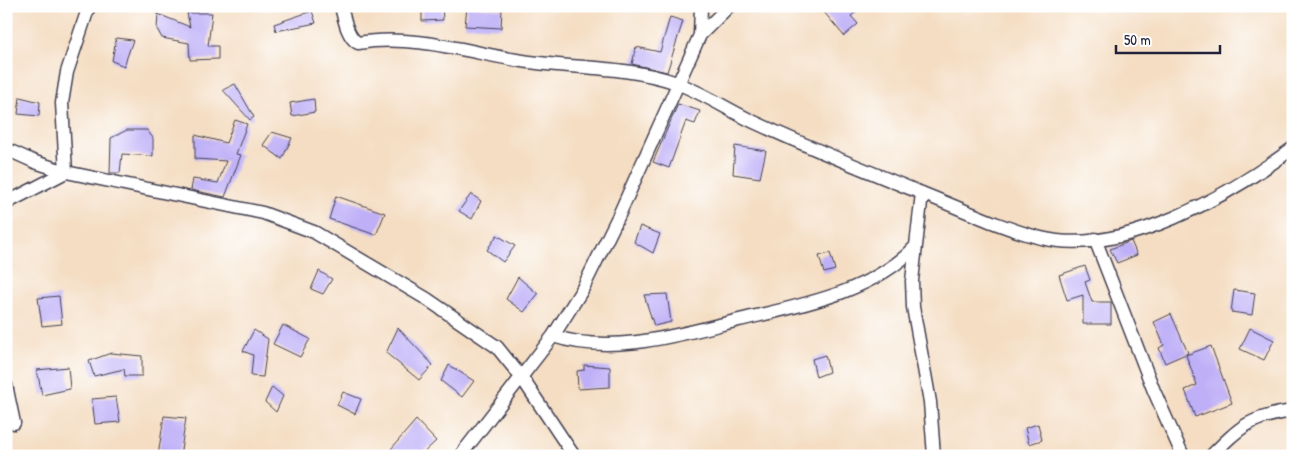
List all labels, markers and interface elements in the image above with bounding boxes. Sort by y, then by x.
scale bar [1116,22,1220,54]
text: 50 m [1124,29,1151,50]

